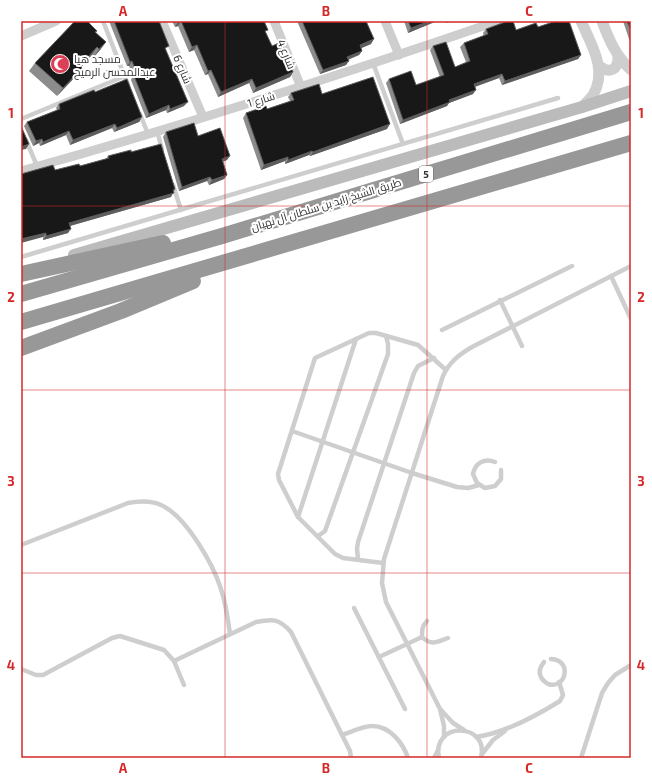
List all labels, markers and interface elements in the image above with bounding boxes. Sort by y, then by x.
text: A [119,3,128,19]
text: B [322,3,330,19]
text: C [525,3,533,19]
street label: شارع 4 [273,37,299,71]
place label: مسجد هيا عبدالمحسن الرميح [74,52,156,80]
mosque icon: مسجد هيا عبدالمحسن الرميح [49,53,71,75]
street label: شارع 6 [169,53,195,86]
street label: شارع 1 [246,89,277,111]
text: 1 [8,105,14,121]
text: 1 [638,105,644,121]
road number: 5 [419,166,433,182]
street label: طريق الشيخ زايد بن سلطان آل نهيان [249,175,403,235]
text: 2 [7,289,15,305]
text: 2 [637,289,645,305]
text: 3 [7,473,15,489]
text: 3 [637,473,645,489]
text: 4 [7,657,15,673]
text: 4 [637,657,645,673]
text: A [119,760,128,776]
text: B [322,760,330,776]
text: C [525,760,533,776]

